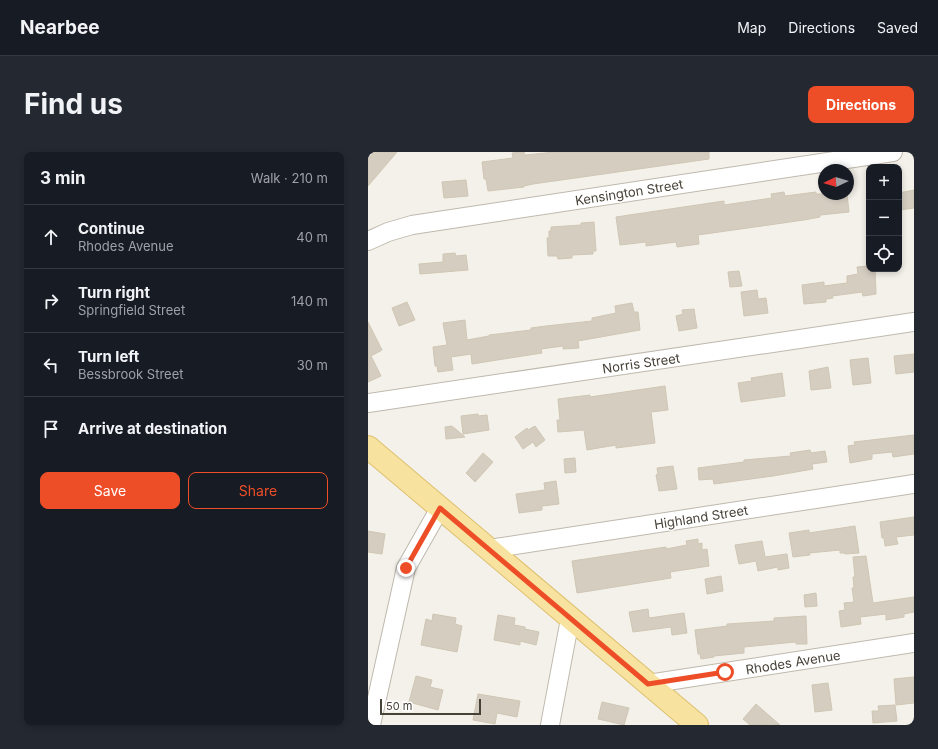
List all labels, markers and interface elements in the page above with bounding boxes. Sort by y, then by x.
text: Nearbee [20,16,100,39]
text: Map [737,19,766,36]
text: Directions [788,19,855,36]
text: Saved [877,19,918,36]
button: Directions [808,86,914,123]
text: Find us [24,87,123,121]
north arrow [818,164,854,200]
map controls [866,164,902,272]
button: + [866,164,902,200]
text: 3 min [40,168,86,188]
text: Walk · 210 m [251,170,328,186]
street label: Kensington Street [574,176,684,208]
button: − [866,200,902,236]
text: Continue [78,219,145,238]
icon: ahead [40,226,62,248]
text: 40 m [296,229,328,245]
button: locate [866,236,902,272]
text: Rhodes Avenue [78,238,174,254]
text: Turn right [78,283,150,302]
icon: right [40,290,62,312]
text: 140 m [291,293,328,309]
text: Springfield Street [78,302,185,318]
text: Turn left [78,347,139,366]
street label: Norris Street [601,350,681,376]
icon: left [40,354,62,376]
text: 30 m [297,357,328,373]
text: Bessbrook Street [78,366,184,382]
icon: arrive [40,418,62,440]
text: Arrive at destination [78,419,227,438]
button: Save [40,472,180,509]
button: Share [188,472,328,509]
street label: Highland Street [653,502,749,532]
route end [397,559,415,577]
street label: Rhodes Avenue [745,647,841,677]
route start [716,663,734,681]
scale bar [380,697,481,716]
text: 50 m [386,699,412,713]

